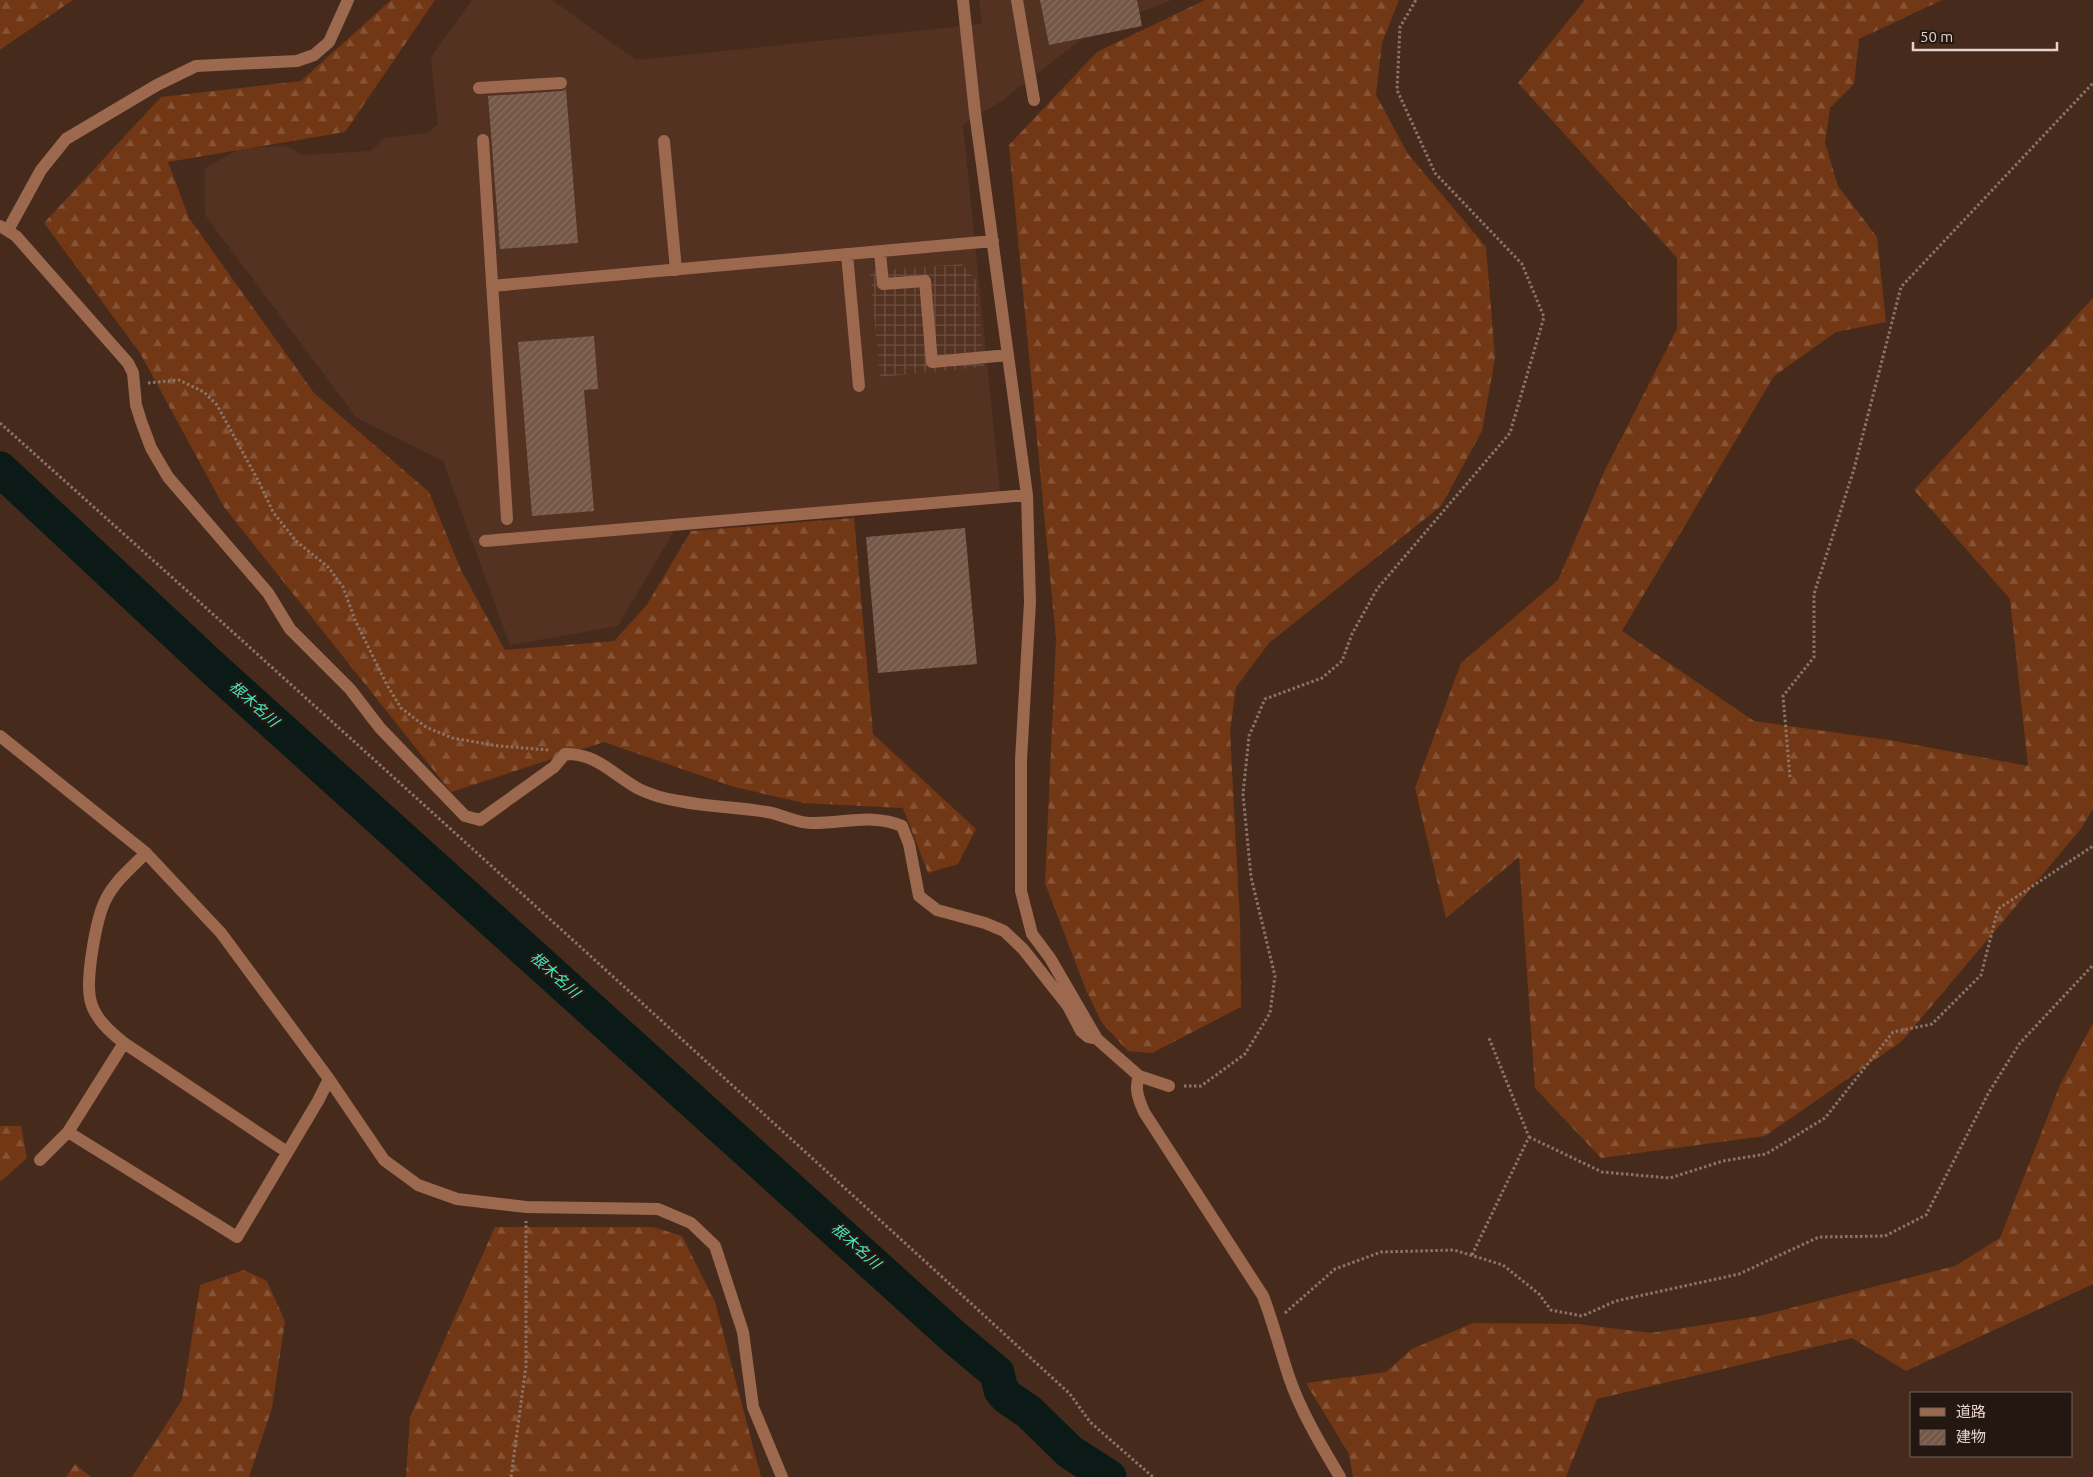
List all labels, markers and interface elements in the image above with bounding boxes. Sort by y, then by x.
scale bar [1913,20,2057,52]
text: 50 m [1920,28,1953,45]
water label: 根木名川 [226,677,284,731]
water label: 根木名川 [527,948,585,1002]
water label: 根木名川 [828,1219,886,1273]
legend [1910,1392,2073,1457]
text: 道路 [1956,1403,1986,1420]
text: 建物 [1956,1428,1986,1445]

